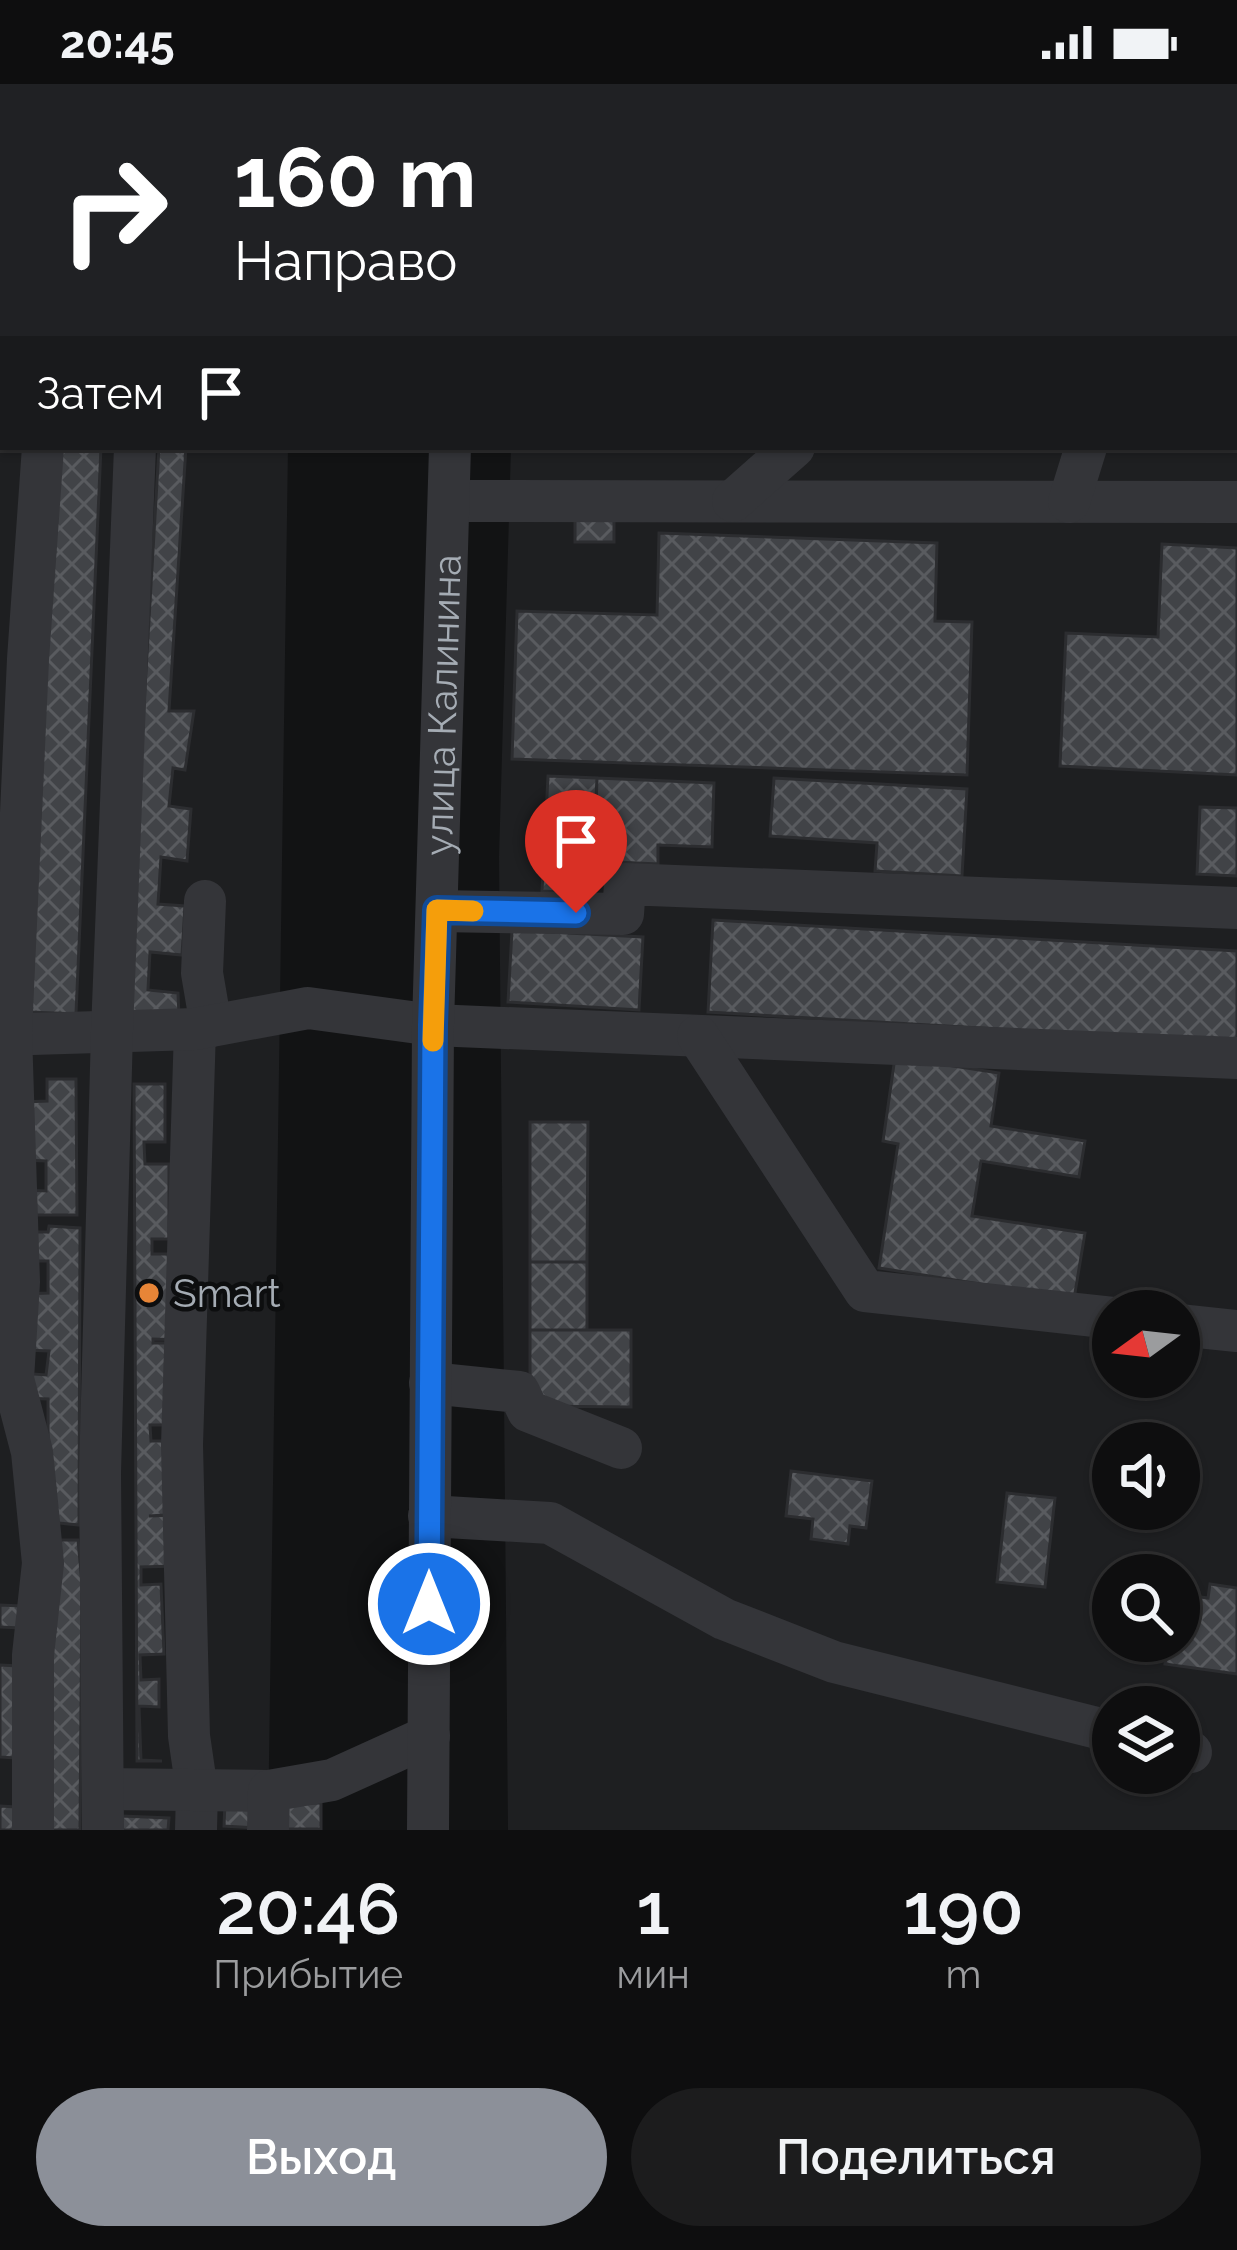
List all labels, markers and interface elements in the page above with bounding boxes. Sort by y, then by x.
text: 20:45 [60,16,175,69]
text: 160 m [234,128,476,227]
icon: right [36,132,192,288]
text: Направо [234,229,457,293]
icon: arrive [188,360,254,426]
text: Затем [36,367,164,420]
street label: улица Калинина [415,554,470,857]
pin [525,790,627,913]
icon: arrive [543,808,609,874]
place label: Smart [173,1270,281,1316]
marker: Smart [136,1280,162,1306]
north arrow [1092,1290,1200,1398]
map controls [1092,1290,1200,1794]
button: sound [1092,1422,1200,1530]
position arrow [366,1541,492,1667]
button: search [1092,1554,1200,1662]
button: layers [1092,1686,1200,1794]
text: 20:46 [216,1866,400,1951]
text: 1 [636,1866,670,1951]
text: 190 [903,1866,1024,1951]
text: Прибытие [213,1951,403,1997]
text: мин [617,1951,690,1997]
text: m [945,1951,981,1997]
button: Выход [36,2088,607,2226]
button: Поделиться [631,2088,1201,2226]

